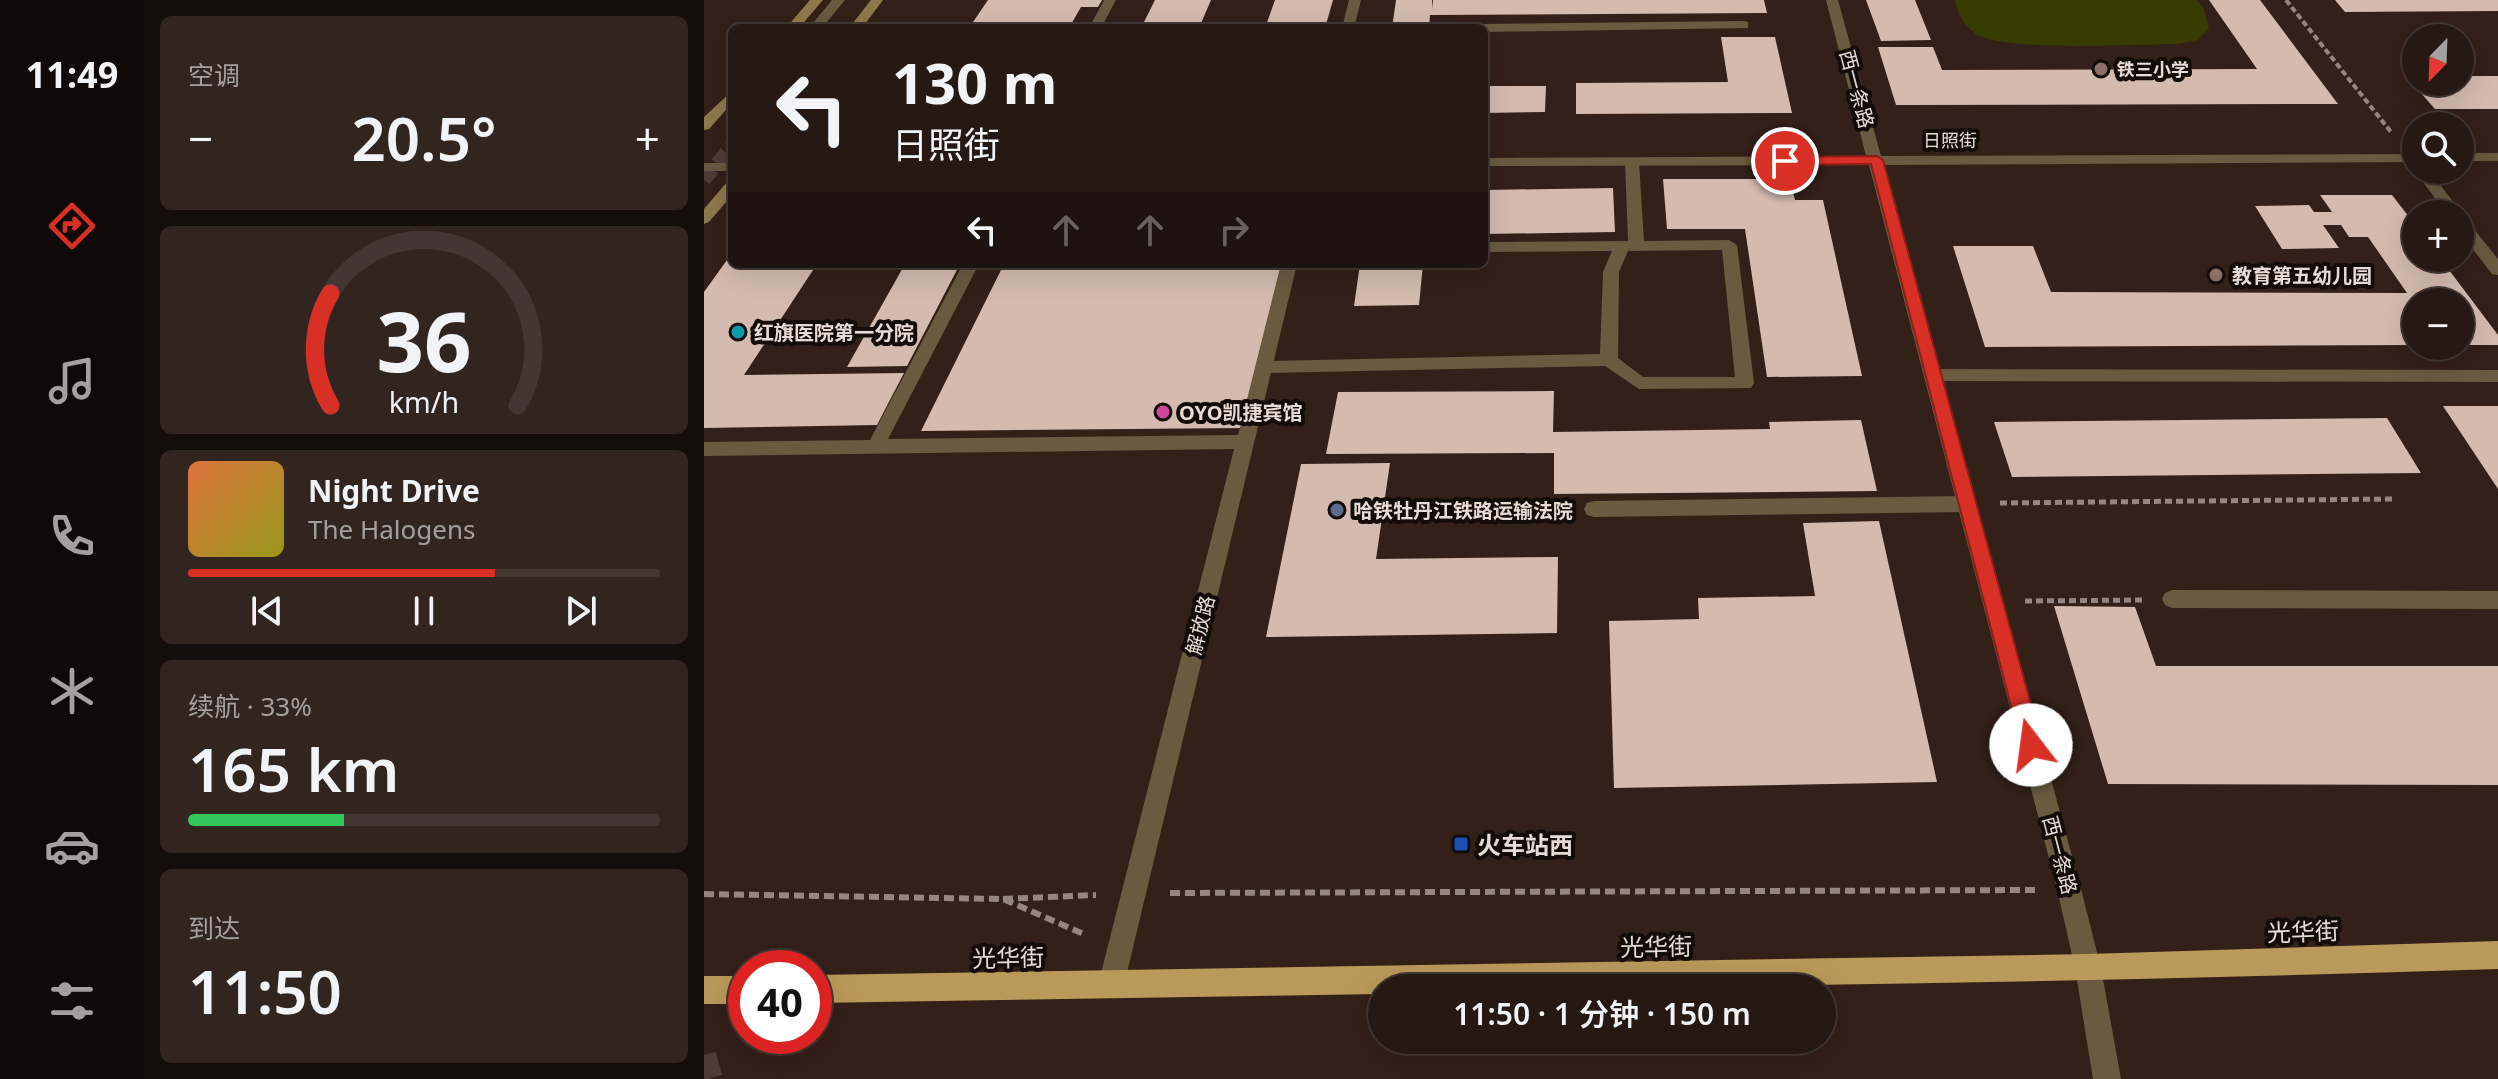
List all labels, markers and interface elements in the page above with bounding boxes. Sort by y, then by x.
north arrow [2402,24,2474,96]
map controls [2402,24,2474,360]
text: 130 m [892,44,1057,120]
street label: 西一条路 [1834,47,1880,131]
text: 11:49 [26,50,118,99]
icon: left [760,56,864,160]
text: 空调 [188,57,240,93]
place label: 铁三小学 [2117,57,2189,81]
marker: 铁三小学 [2092,60,2110,78]
text: 20.5° [351,97,497,179]
text: − [188,108,213,168]
text: + [635,108,660,168]
button: search [2402,112,2474,184]
text: 日照街 [892,120,1000,169]
pin [1751,127,1819,195]
street label: 日照街 [1923,128,1977,152]
icon: arrive [1763,139,1807,183]
icon: directions [44,198,100,254]
button: + [2402,200,2474,272]
icon: left [960,208,1004,252]
icon: ahead [1044,208,1088,252]
icon: ahead [1128,208,1172,252]
icon: right [1212,208,1256,252]
place label: 教育第五幼儿园 [2232,262,2372,289]
marker: 教育第五幼儿园 [2207,266,2225,284]
text: 36 [376,282,472,395]
button: − [2402,288,2474,360]
place label: 红旗医院第一分院 [754,319,914,346]
marker: 红旗医院第一分院 [729,323,747,341]
icon: music [44,353,100,409]
text: km/h [389,382,459,421]
place label: OYO凯捷宾馆 [1179,399,1303,426]
marker: OYO凯捷宾馆 [1154,403,1172,421]
text: Night Drive [308,470,480,511]
place label: 哈铁牡丹江铁路运输法院 [1353,497,1573,524]
marker: 哈铁牡丹江铁路运输法院 [1328,501,1346,519]
icon: phone [44,508,100,564]
text: The Halogens [308,511,475,547]
icon: previous [245,589,289,633]
icon: pause [402,589,446,633]
icon: next [559,589,603,633]
street label: 解放路 [1180,593,1220,657]
icon: climate [44,663,100,719]
text: 续航 · 33% [188,688,312,724]
position arrow [1989,703,2073,787]
text: 165 km [188,728,399,810]
street label: 西一条路 [2037,813,2083,897]
icon: car [44,818,100,874]
place label: 火车站西 [1477,828,1573,861]
marker: 火车站西 [1452,835,1470,853]
text: 到达 [188,910,240,946]
street label: 光华街 [2266,913,2340,949]
street label: 光华街 [1620,929,1692,963]
street label: 光华街 [972,940,1044,974]
text: 11:50 [188,950,342,1032]
speed limit sign: 40 [728,950,832,1054]
icon: filters [44,973,100,1029]
text: 11:50 · 1 分钟 · 150 m [1453,993,1751,1034]

